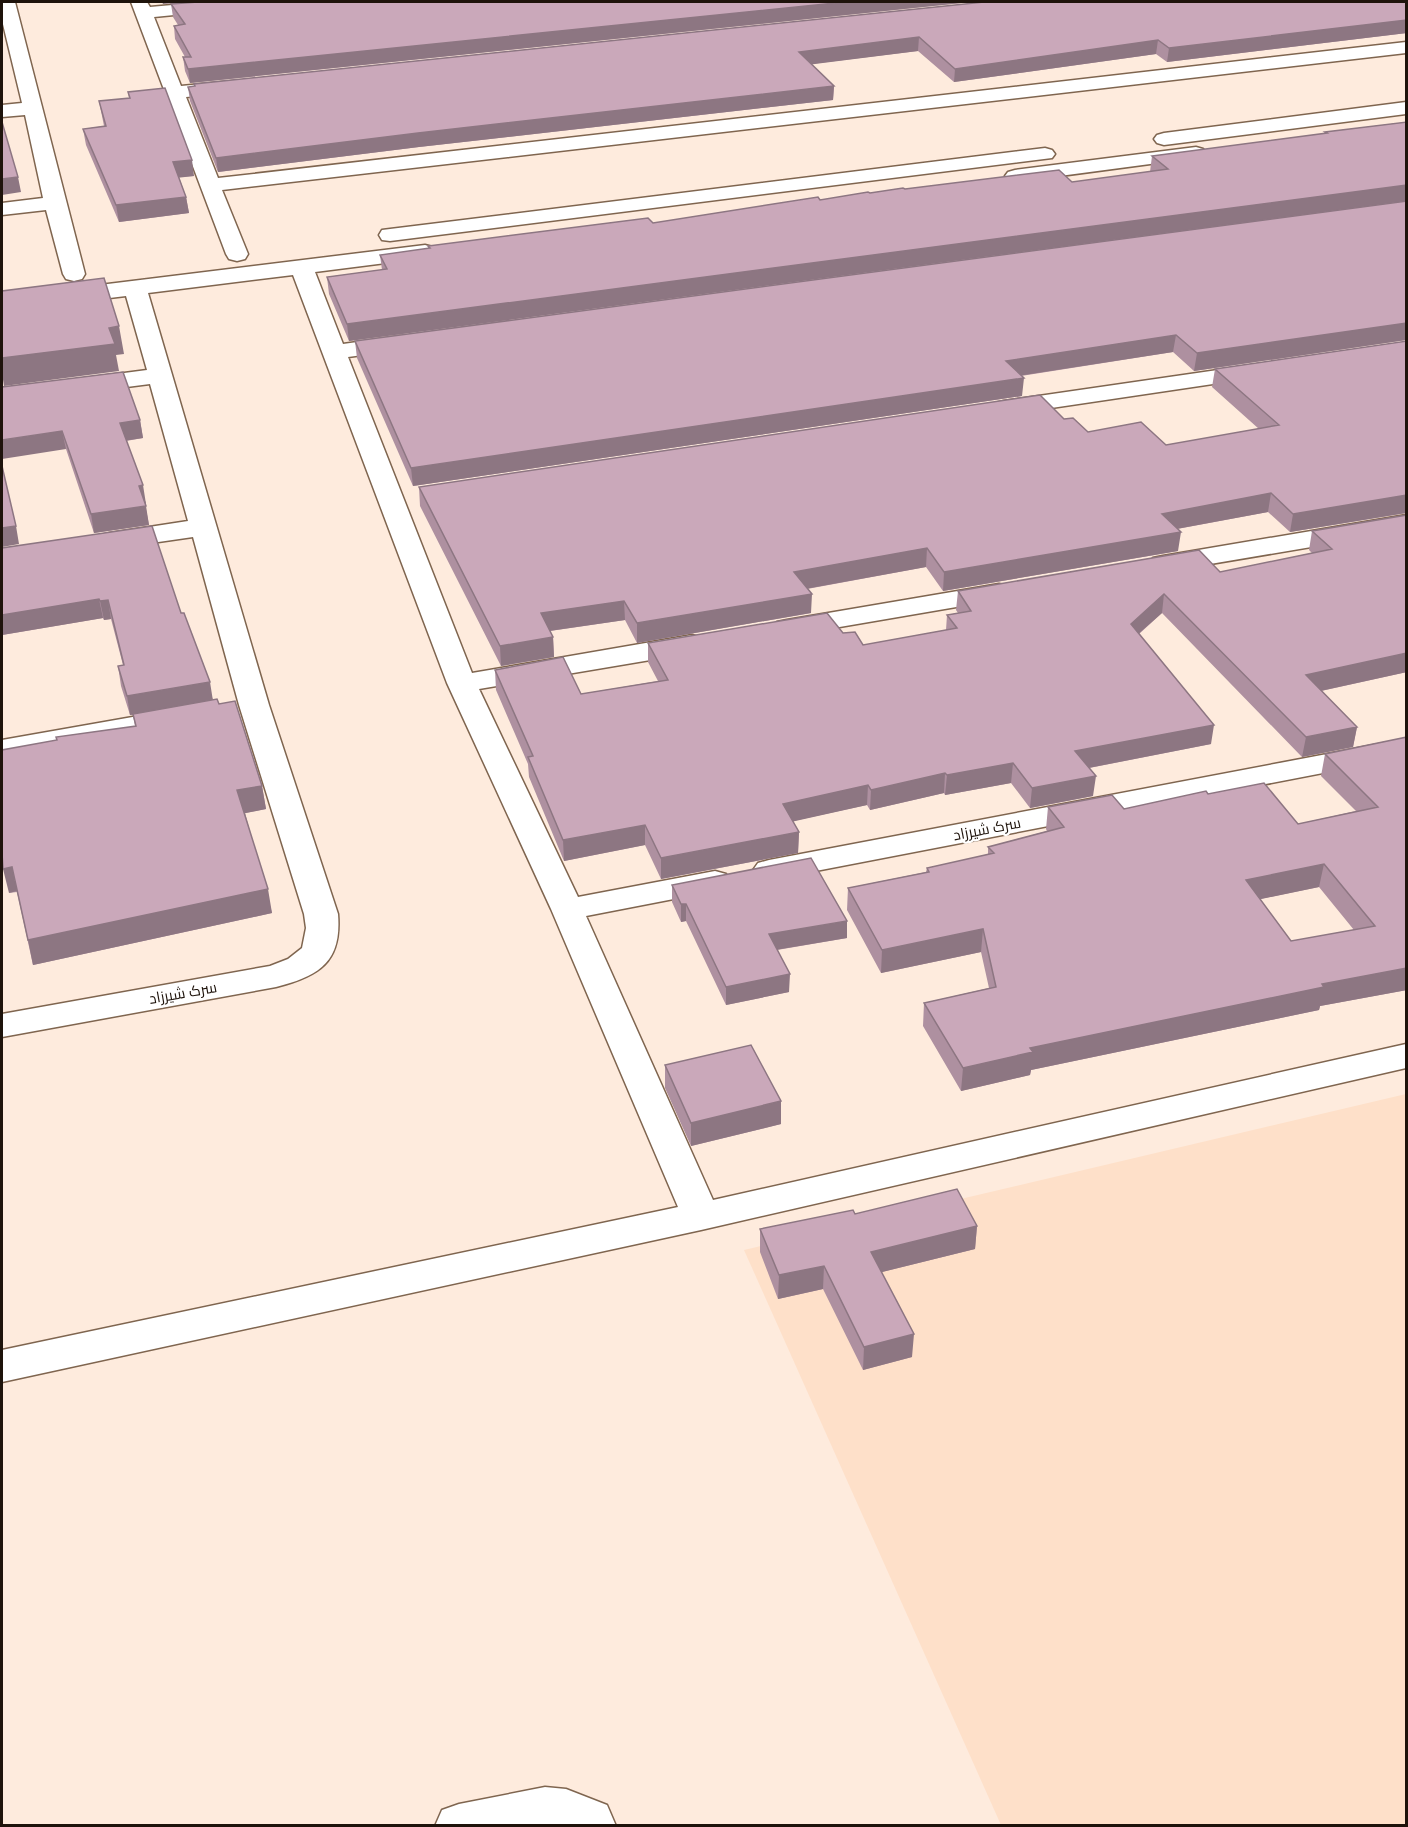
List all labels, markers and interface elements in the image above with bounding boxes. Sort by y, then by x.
street label: سرک شیرزاد [951,812,1022,844]
street label: سرک شیرزاد [147,976,218,1008]

